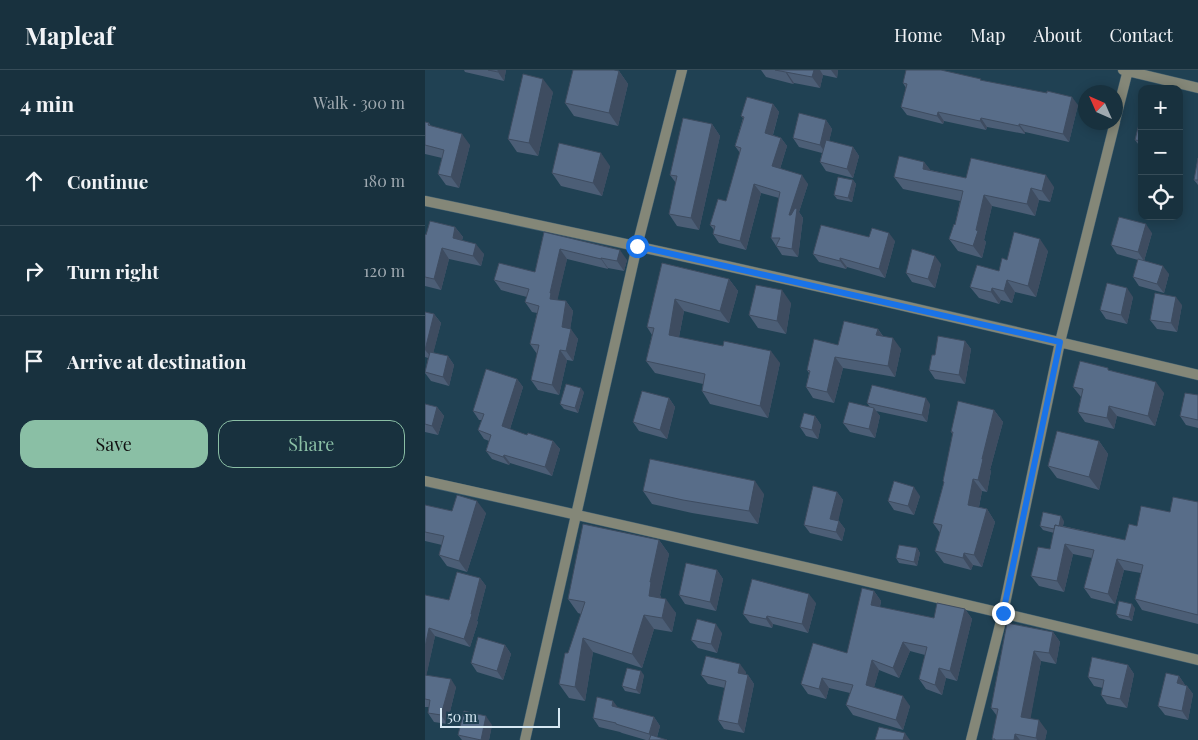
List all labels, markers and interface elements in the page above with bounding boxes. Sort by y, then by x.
text: Mapleaf [25,19,114,51]
text: Home [894,23,942,47]
text: Map [970,23,1005,47]
text: About [1033,23,1082,47]
text: Contact [1110,23,1173,47]
north arrow [1078,85,1123,130]
map controls [1138,85,1183,220]
button: + [1138,85,1183,130]
text: 4 min [20,89,74,117]
text: Walk · 300 m [313,92,405,113]
button: − [1138,130,1183,175]
icon: ahead [20,167,48,195]
text: Continue [67,168,148,194]
text: 180 m [363,170,405,191]
button: locate [1138,175,1183,220]
route start [626,235,649,258]
icon: right [20,257,48,285]
text: Turn right [67,258,159,284]
text: 120 m [364,260,405,281]
icon: arrive [20,347,48,375]
text: Arrive at destination [67,348,247,374]
button: Save [20,420,208,468]
button: Share [218,420,405,468]
route end [992,602,1015,625]
scale bar [440,705,560,728]
text: 50 m [447,707,477,726]

